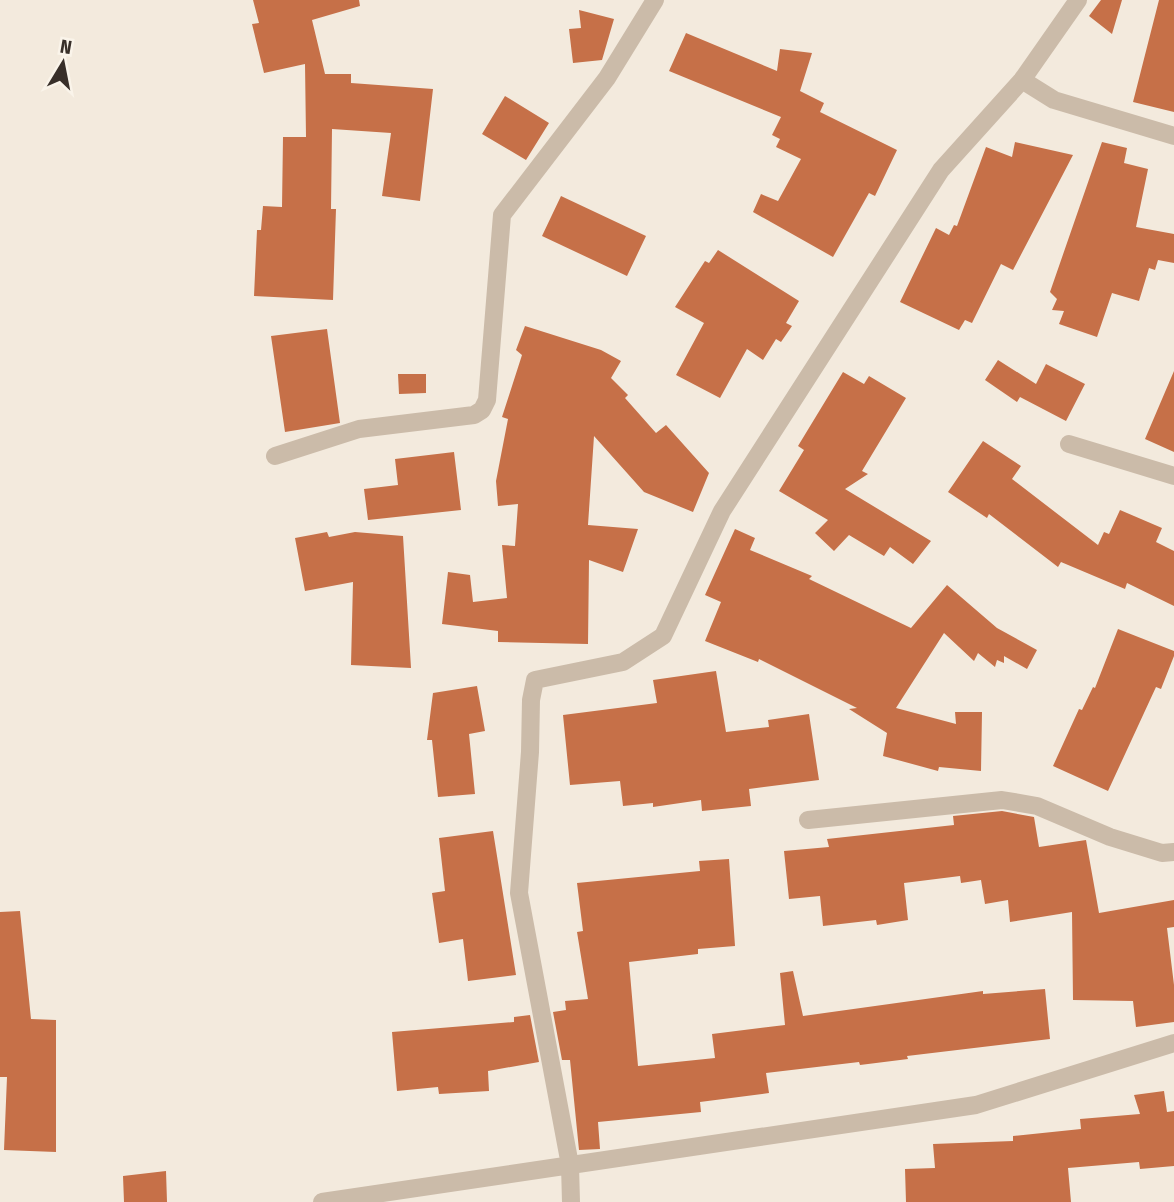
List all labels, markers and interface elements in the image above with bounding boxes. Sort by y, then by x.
north arrow [28,28,98,98]
text: N [58,34,73,59]

